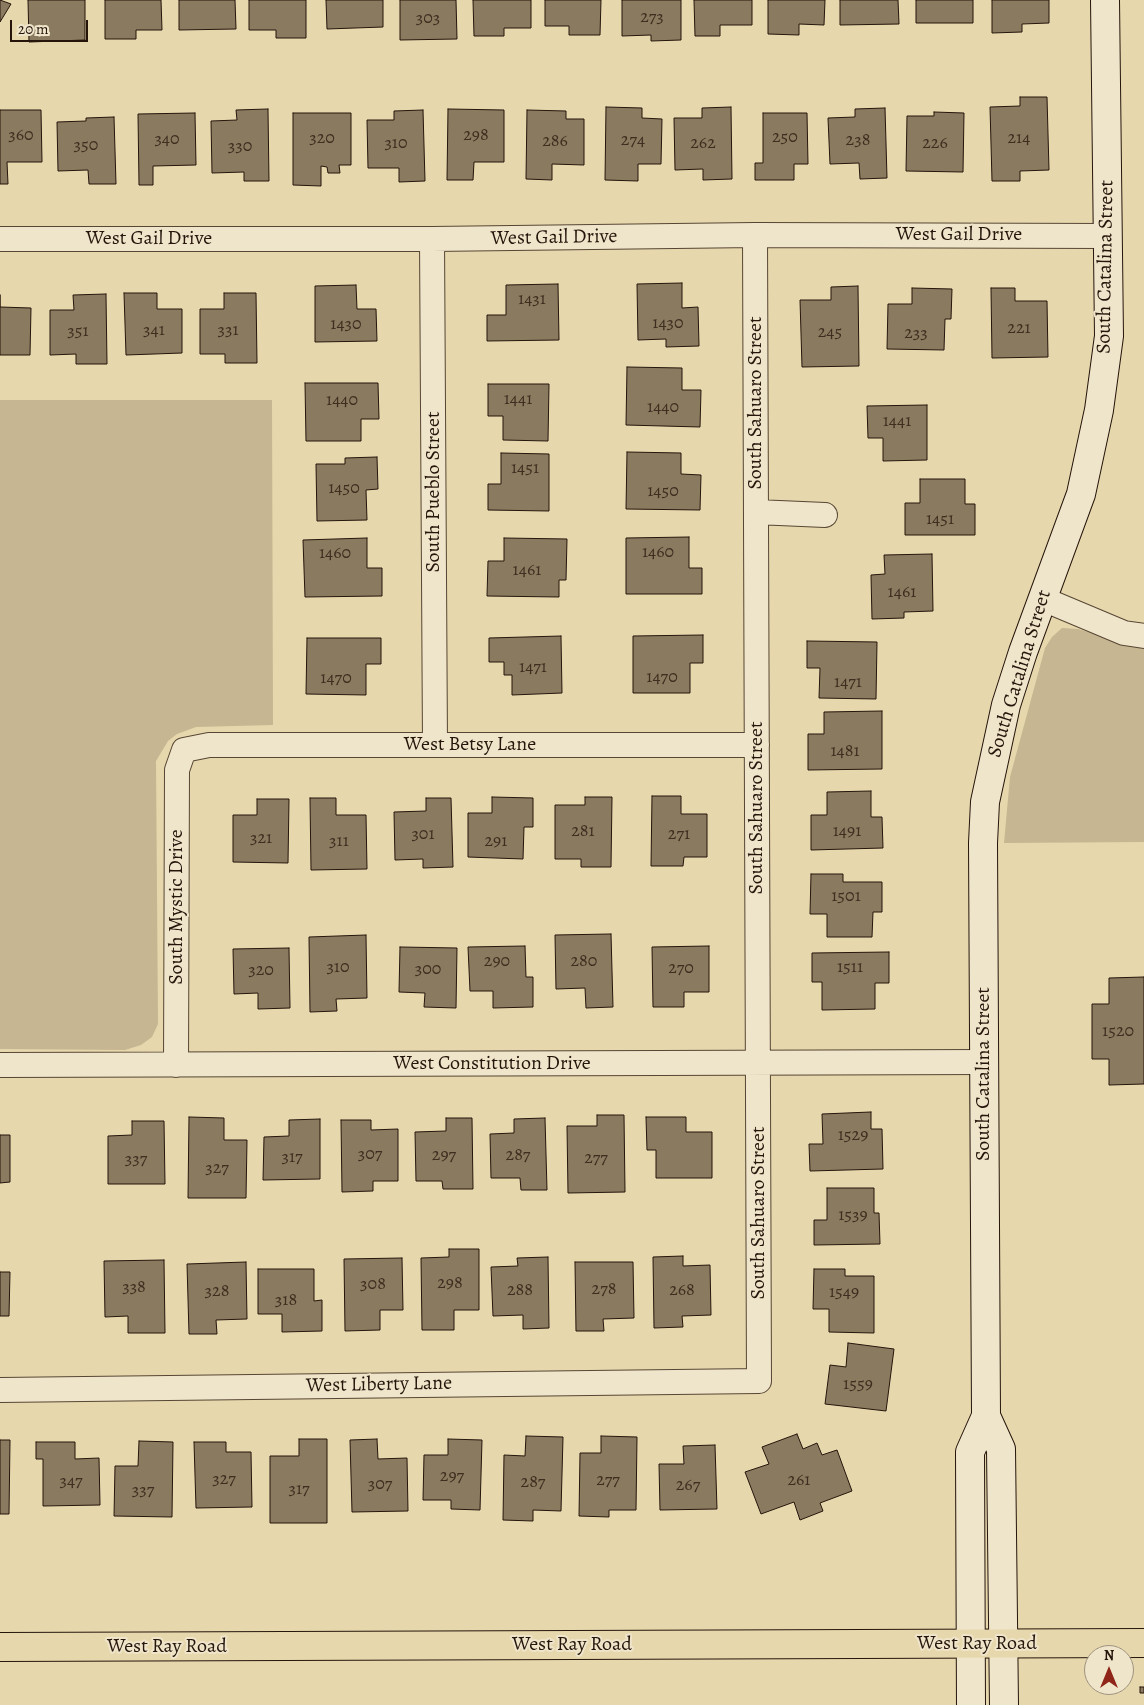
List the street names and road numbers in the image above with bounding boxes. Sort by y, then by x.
street label: South Catalina Street [1092,180,1120,354]
street label: West Gail Drive [896,223,1022,247]
street label: West Gail Drive [491,225,617,251]
street label: West Gail Drive [86,227,212,251]
street label: South Sahuaro Street [744,316,768,490]
street label: South Pueblo Street [422,411,446,573]
street label: South Catalina Street [983,587,1057,761]
street label: South Sahuaro Street [745,721,769,895]
street label: West Betsy Lane [404,733,536,757]
street label: South Mystic Drive [165,829,189,985]
street label: South Catalina Street [972,987,996,1161]
street label: West Constitution Drive [393,1052,591,1076]
street label: South Sahuaro Street [747,1126,771,1300]
street label: West Liberty Lane [306,1372,452,1398]
street label: West Ray Road [917,1632,1037,1656]
street label: West Ray Road [512,1633,632,1657]
street label: West Ray Road [107,1635,227,1659]

